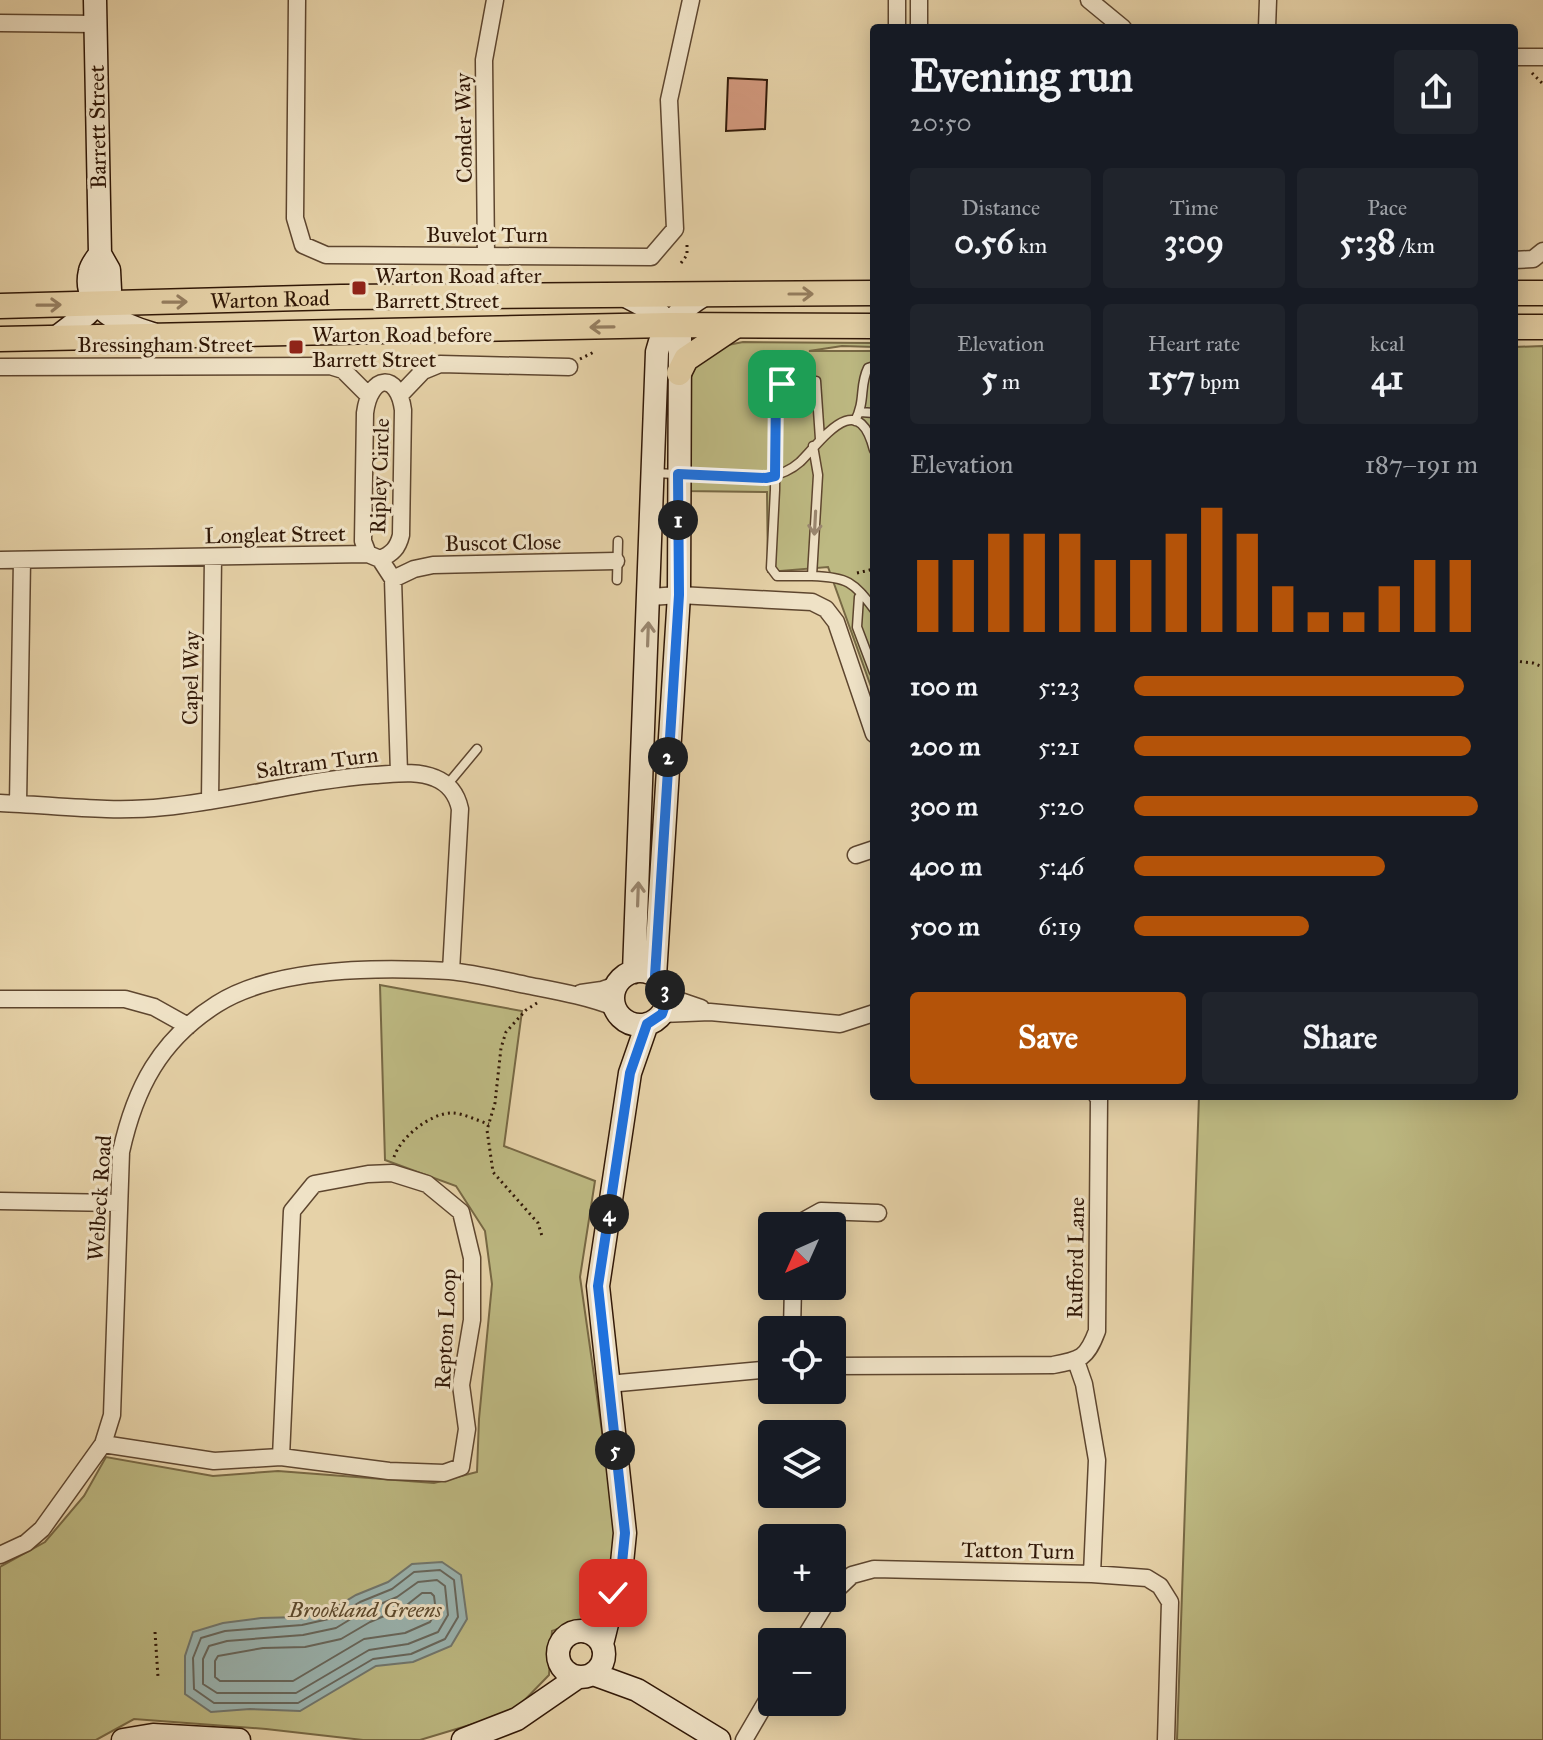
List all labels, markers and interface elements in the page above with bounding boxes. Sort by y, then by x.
text: Evening run [910,49,1133,103]
button: share [1394,50,1478,134]
street label: Barrett Street [83,64,112,189]
street label: Conder Way [449,72,478,183]
text: 20:50 [910,106,972,138]
text: Distance [961,194,1040,221]
text: Time [1170,194,1218,221]
text: Pace [1367,194,1407,221]
street label: Buvelot Turn [426,221,548,248]
text: 0.56 [954,221,1014,262]
text: 3:09 [1164,221,1224,262]
text: 5:38 [1340,221,1396,262]
text: km [1014,232,1047,259]
text: /km [1396,232,1435,259]
place label: Warton Road after Barrett Street [375,262,542,314]
marker: Warton Road after Barrett Street [350,279,368,297]
street label: Warton Road [210,284,330,314]
one-way arrow [787,286,814,302]
one-way arrow [161,294,188,309]
one-way arrow [35,297,62,313]
one-way arrow [589,319,616,334]
place label: Warton Road before Barrett Street [312,321,492,373]
text: Elevation [957,330,1044,357]
text: Heart rate [1148,330,1240,357]
text: kcal [1370,330,1405,357]
street label: Bressingham Street [77,331,253,358]
marker: Warton Road before Barrett Street [287,338,305,356]
pin [748,350,816,418]
text: 5 [981,357,997,398]
text: 157 [1148,357,1195,398]
text: 41 [1371,357,1404,398]
icon: arrive [760,362,804,406]
text: m [997,368,1020,395]
text: bpm [1195,368,1240,395]
street label: Ripley Circle [364,418,395,534]
text: Elevation [910,448,1013,480]
text: 187–191 m [1365,448,1478,480]
pin: 1 [658,500,698,540]
text: 1 [674,506,682,533]
one-way arrow [807,509,822,536]
street label: Longleat Street [204,520,346,549]
street label: Buscot Close [444,528,562,557]
one-way arrow [641,621,656,648]
street label: Capel Way [176,630,205,725]
text: 100 m [910,670,978,702]
text: 5:23 [1038,670,1080,702]
text: 200 m [910,730,981,762]
text: 5:21 [1038,730,1080,762]
pin: 2 [648,737,688,777]
street label: Saltram Turn [254,741,380,784]
text: 2 [663,743,673,770]
text: 300 m [910,790,978,822]
text: 5:20 [1038,790,1085,822]
text: 400 m [910,850,982,882]
text: 5:46 [1038,850,1084,882]
one-way arrow [630,881,645,908]
text: 500 m [910,910,980,942]
text: 6:19 [1038,910,1082,942]
pin: 3 [645,970,685,1010]
text: 3 [661,976,669,1003]
button: Save [910,992,1186,1084]
button: Share [1202,992,1478,1084]
street label: Welbeck Road [82,1134,117,1262]
pin: 4 [589,1194,629,1234]
street label: Rufford Lane [1061,1197,1090,1319]
text: 4 [603,1200,615,1227]
north arrow [758,1212,846,1300]
map controls [758,1212,846,1716]
street label: Repton Loop [429,1268,462,1390]
button: locate [758,1316,846,1404]
button: layers [758,1420,846,1508]
pin: 5 [595,1430,635,1470]
text: 5 [610,1436,620,1463]
button: + [758,1524,846,1612]
street label: Tatton Turn [961,1536,1075,1565]
pin [579,1559,647,1627]
icon: check [591,1571,635,1615]
park label: Brookland Greens [287,1596,442,1623]
button: − [758,1628,846,1716]

